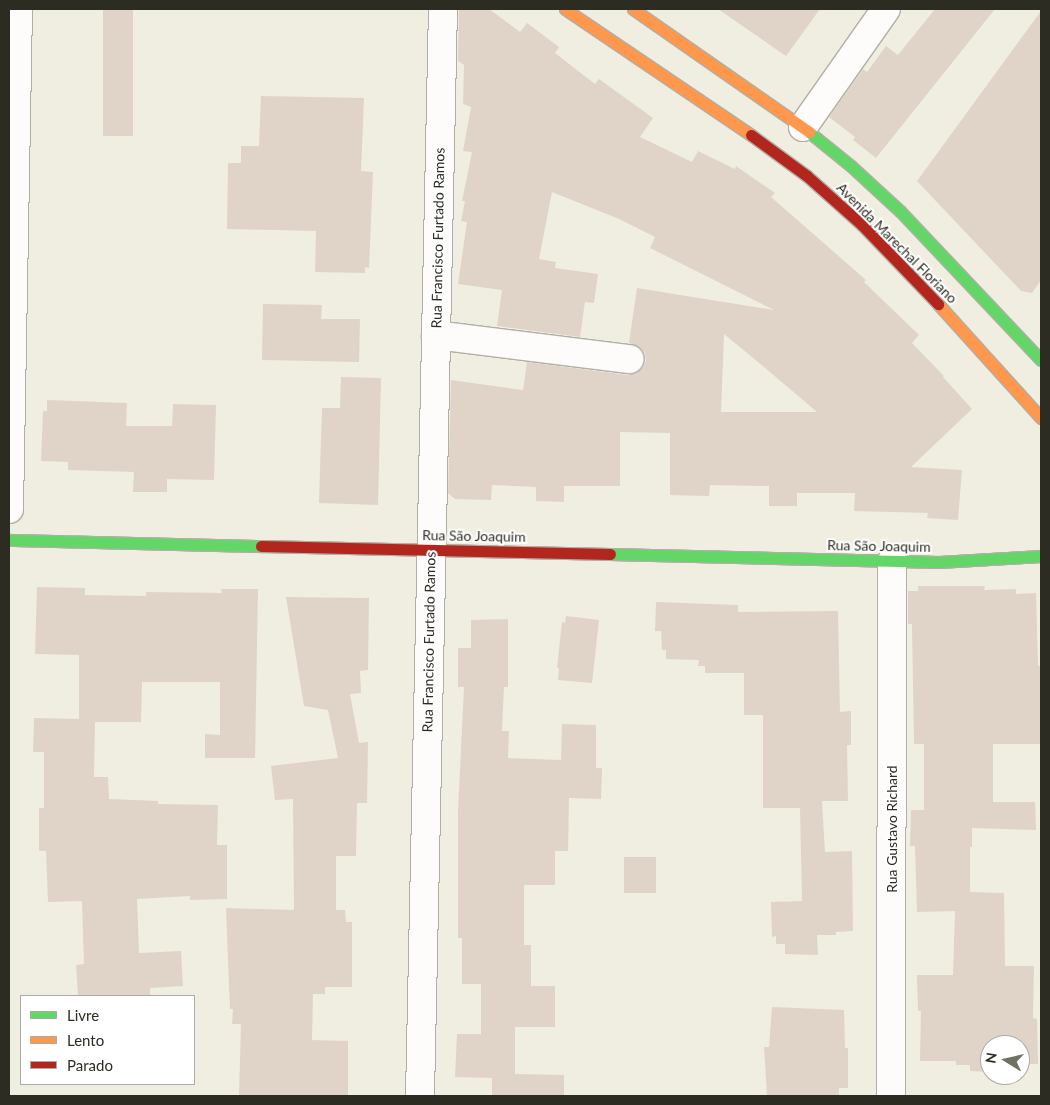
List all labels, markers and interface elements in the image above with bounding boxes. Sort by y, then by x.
street label: Rua Francisco Furtado Ramos [428,147,448,329]
street label: Avenida Marechal Floriano [833,179,961,307]
street label: Rua São Joaquim [422,527,526,545]
street label: Rua São Joaquim [827,537,931,555]
street label: Rua Francisco Furtado Ramos [419,551,439,733]
street label: Rua Gustavo Richard [884,765,900,893]
legend [20,995,195,1085]
text: Livre [67,1006,99,1024]
text: Lento [67,1031,104,1049]
north arrow [980,1035,1030,1085]
text: N [981,1051,1000,1064]
text: Parado [67,1056,113,1074]

